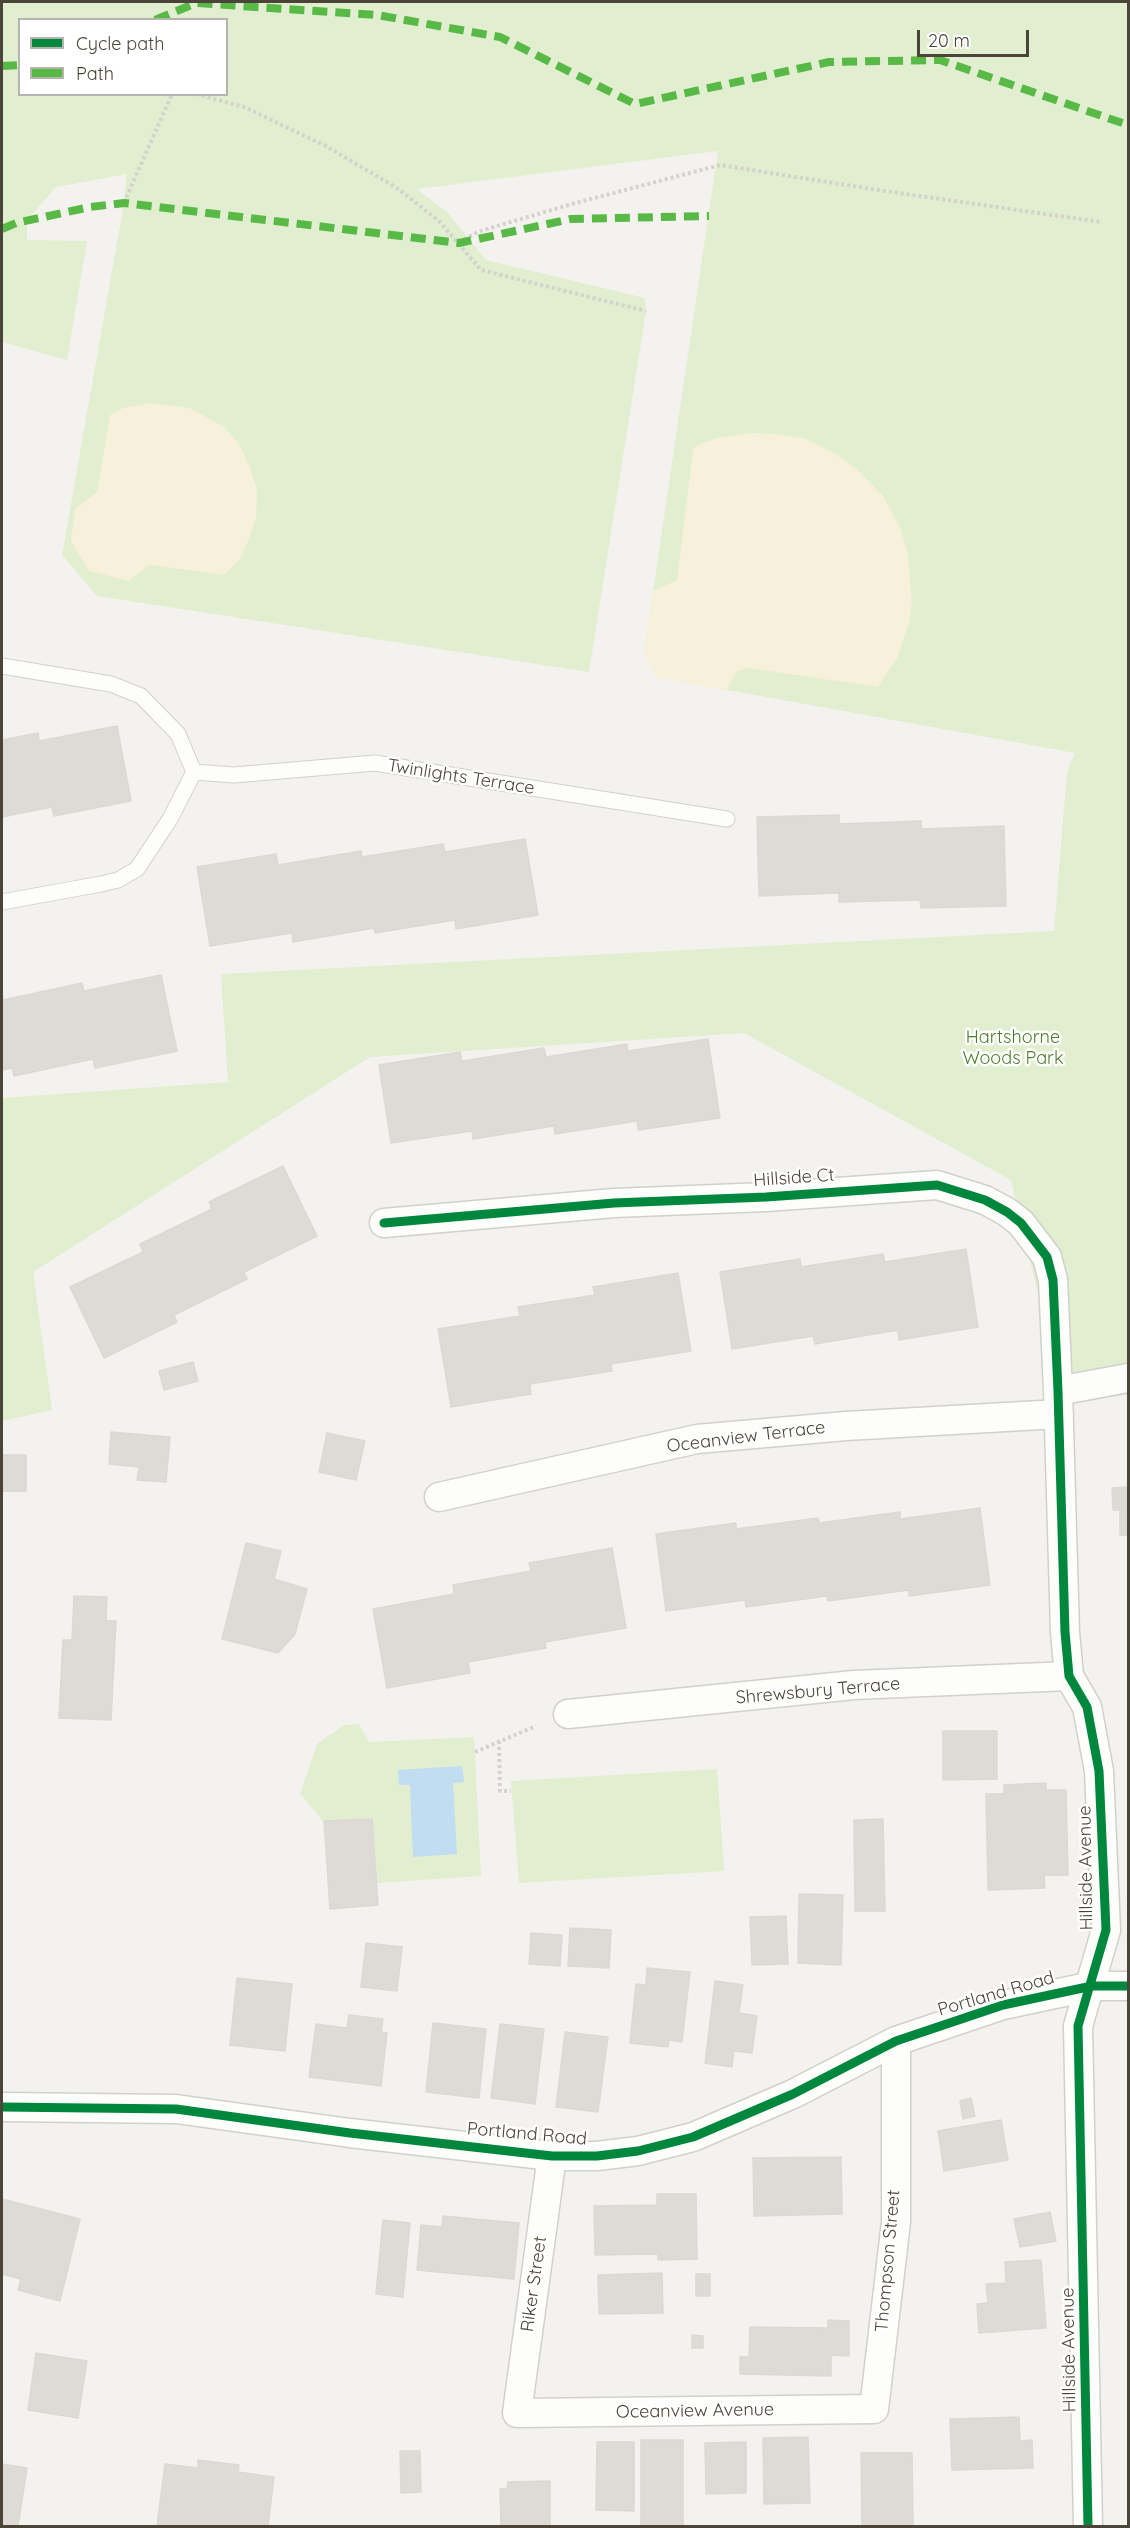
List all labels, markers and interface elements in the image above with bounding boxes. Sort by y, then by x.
legend [18,18,228,96]
scale bar [920,18,1032,56]
text: 20 m [928,29,970,52]
text: Cycle path [76,32,164,55]
text: Path [76,62,114,85]
street label: Twinlights Terrace [386,755,536,799]
park label: Hartshorne Woods Park [962,1027,1064,1070]
street label: Hillside Ct [753,1164,835,1192]
street label: Oceanview Terrace [665,1417,827,1457]
street label: Shrewsbury Terrace [735,1673,901,1709]
street label: Hillside Avenue [1074,1805,1098,1931]
street label: Portland Road [935,1967,1057,2021]
street label: Portland Road [466,2118,588,2150]
street label: Thompson Street [871,2189,905,2333]
street label: Riker Street [517,2235,551,2333]
street label: Hillside Avenue [1057,2287,1081,2413]
street label: Oceanview Avenue [616,2399,774,2423]

